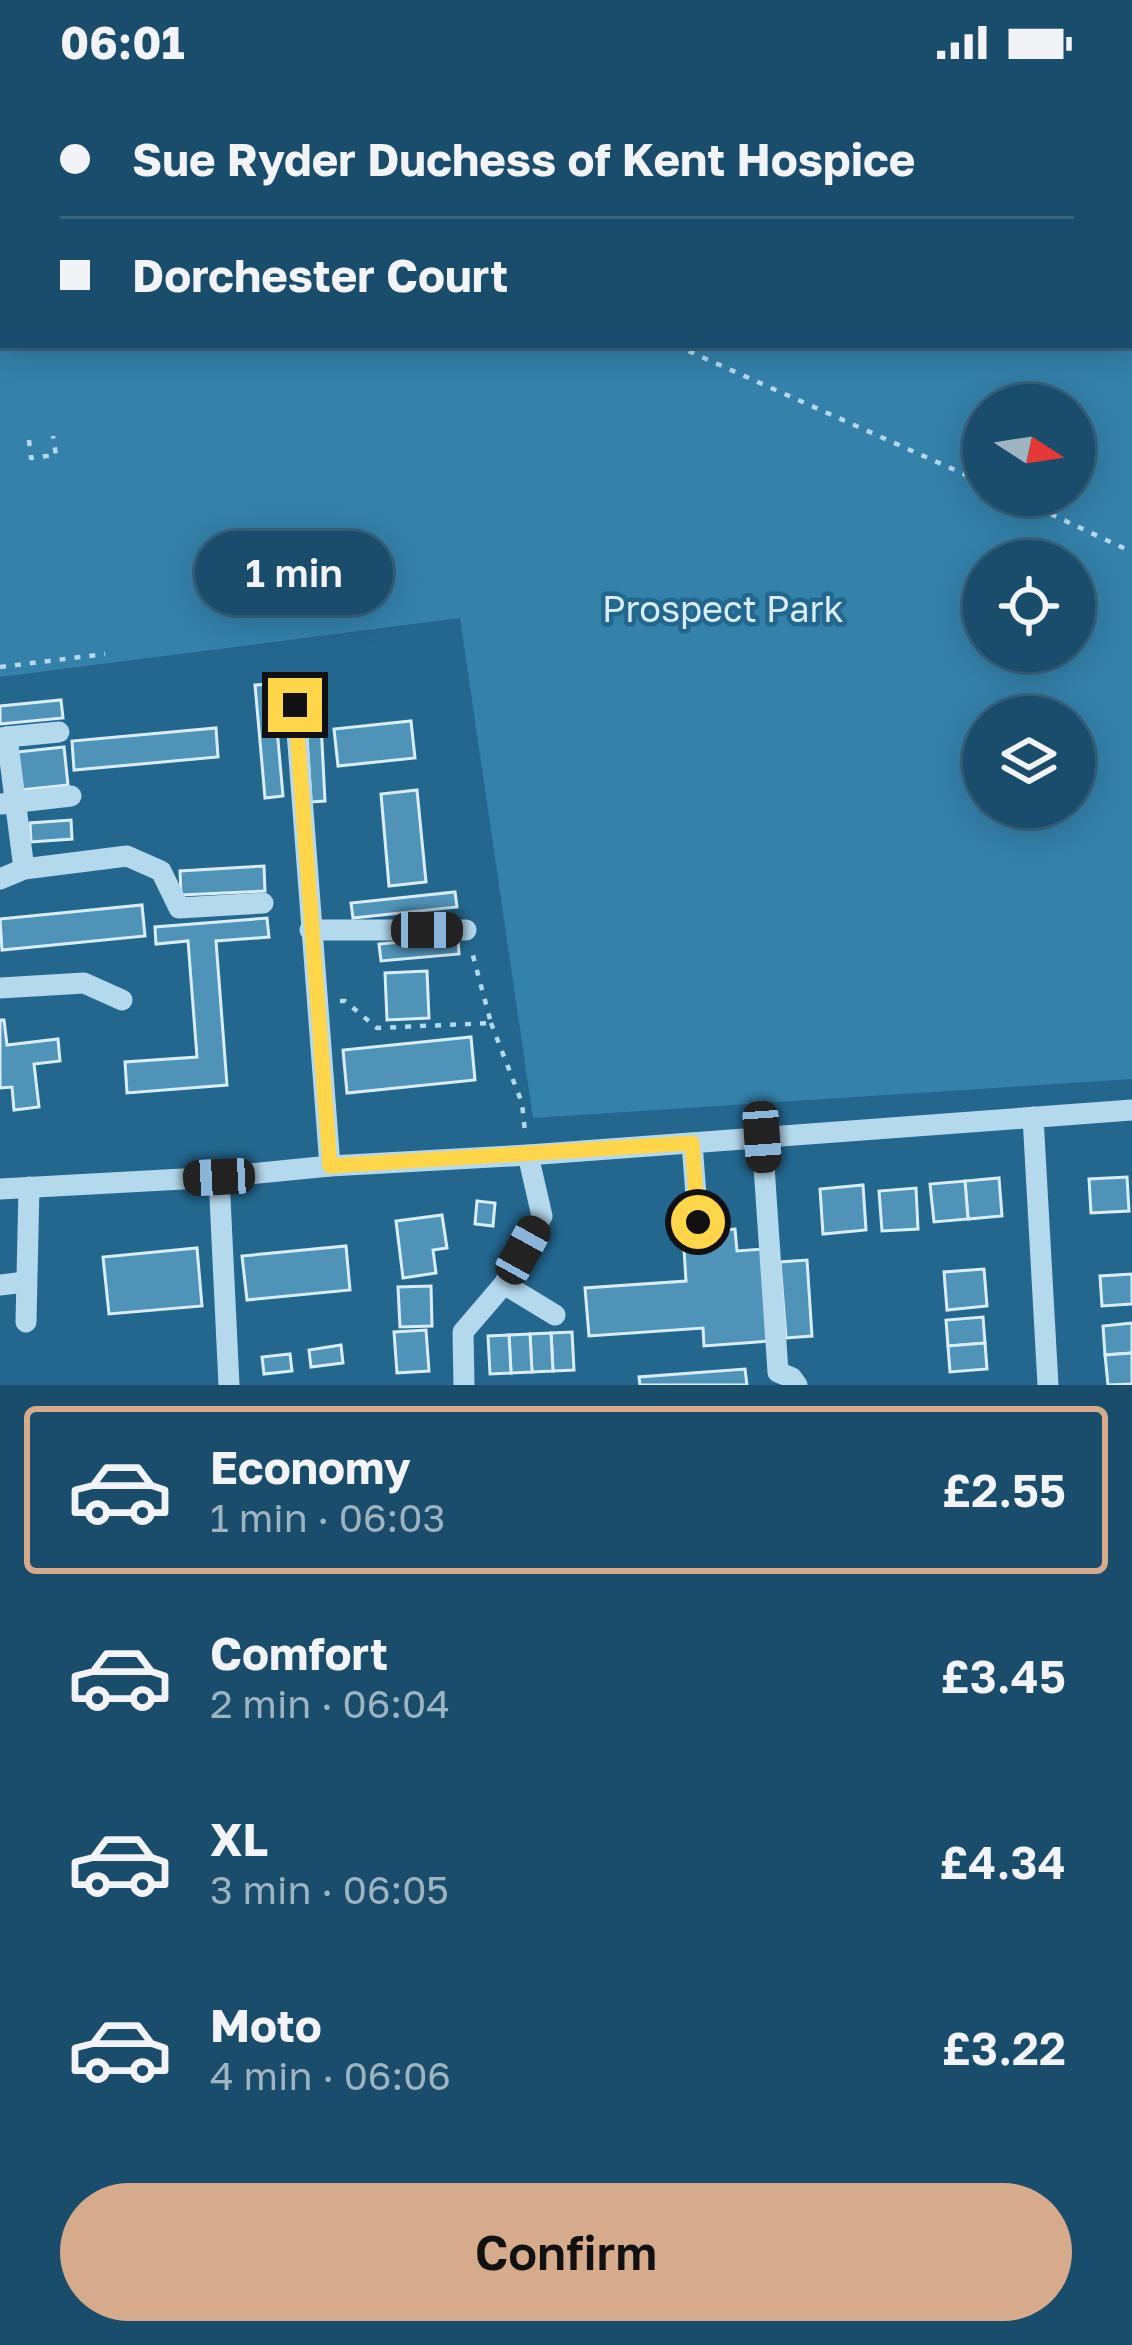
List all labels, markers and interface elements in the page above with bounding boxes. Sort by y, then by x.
text: 06:01 [60,15,185,69]
text: Sue Ryder Duchess of Kent Hospice [132,132,915,186]
text: Dorchester Court [132,248,508,302]
north arrow [963,384,1095,516]
map controls [963,384,1095,828]
callout: 1 min [196,531,394,615]
button: locate [963,540,1095,672]
text: 1 min [245,549,343,596]
park label: Prospect Park [602,587,844,630]
route end [268,678,322,732]
button: layers [963,696,1095,828]
car [391,912,463,948]
car [742,1100,782,1174]
car [182,1157,256,1197]
route start [671,1195,725,1249]
car [490,1210,556,1290]
icon: car [66,1436,174,1544]
text: Economy [210,1440,411,1494]
text: £2.55 [942,1463,1066,1517]
text: 1 min · 06:03 [210,1494,445,1541]
icon: car [66,1622,174,1730]
text: Comfort [210,1626,388,1680]
text: £3.45 [940,1649,1066,1703]
text: 2 min · 06:04 [210,1680,450,1727]
icon: car [66,1808,174,1916]
text: XL [210,1812,268,1866]
text: £4.34 [939,1835,1066,1889]
text: 3 min · 06:05 [210,1866,449,1913]
icon: car [66,1994,174,2102]
text: Moto [210,1998,322,2052]
text: £3.22 [942,2021,1066,2075]
text: 4 min · 06:06 [210,2052,451,2099]
button: Confirm [60,2183,1072,2321]

